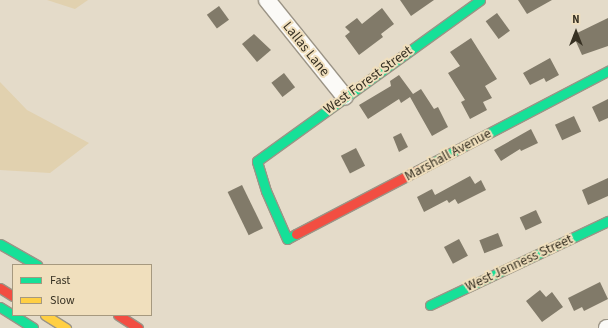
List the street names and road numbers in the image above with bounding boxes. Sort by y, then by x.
street label: Lallas Lane [279,18,333,80]
street label: West Forest Street [320,42,416,118]
street label: Marshall Avenue [402,125,494,185]
street label: West Jenness Street [463,231,575,295]

